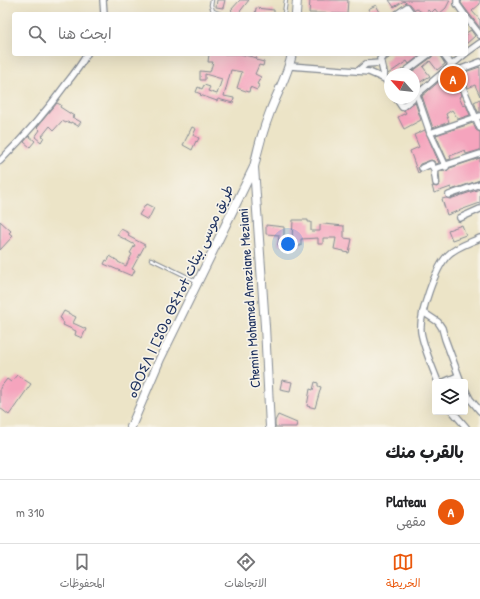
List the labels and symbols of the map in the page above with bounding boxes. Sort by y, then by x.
pin: A [440,64,466,94]
north arrow [384,68,420,104]
street label: ⴰⴱⵔⵉⴷ ⵏ ⵎⵓⵙⴰ ⴱⵉⵜⴰⵜ طريق موسى بيتات [122,181,238,401]
street label: Chemin Mohamed Ameziane Meziani [233,208,264,389]
your location [278,234,298,254]

